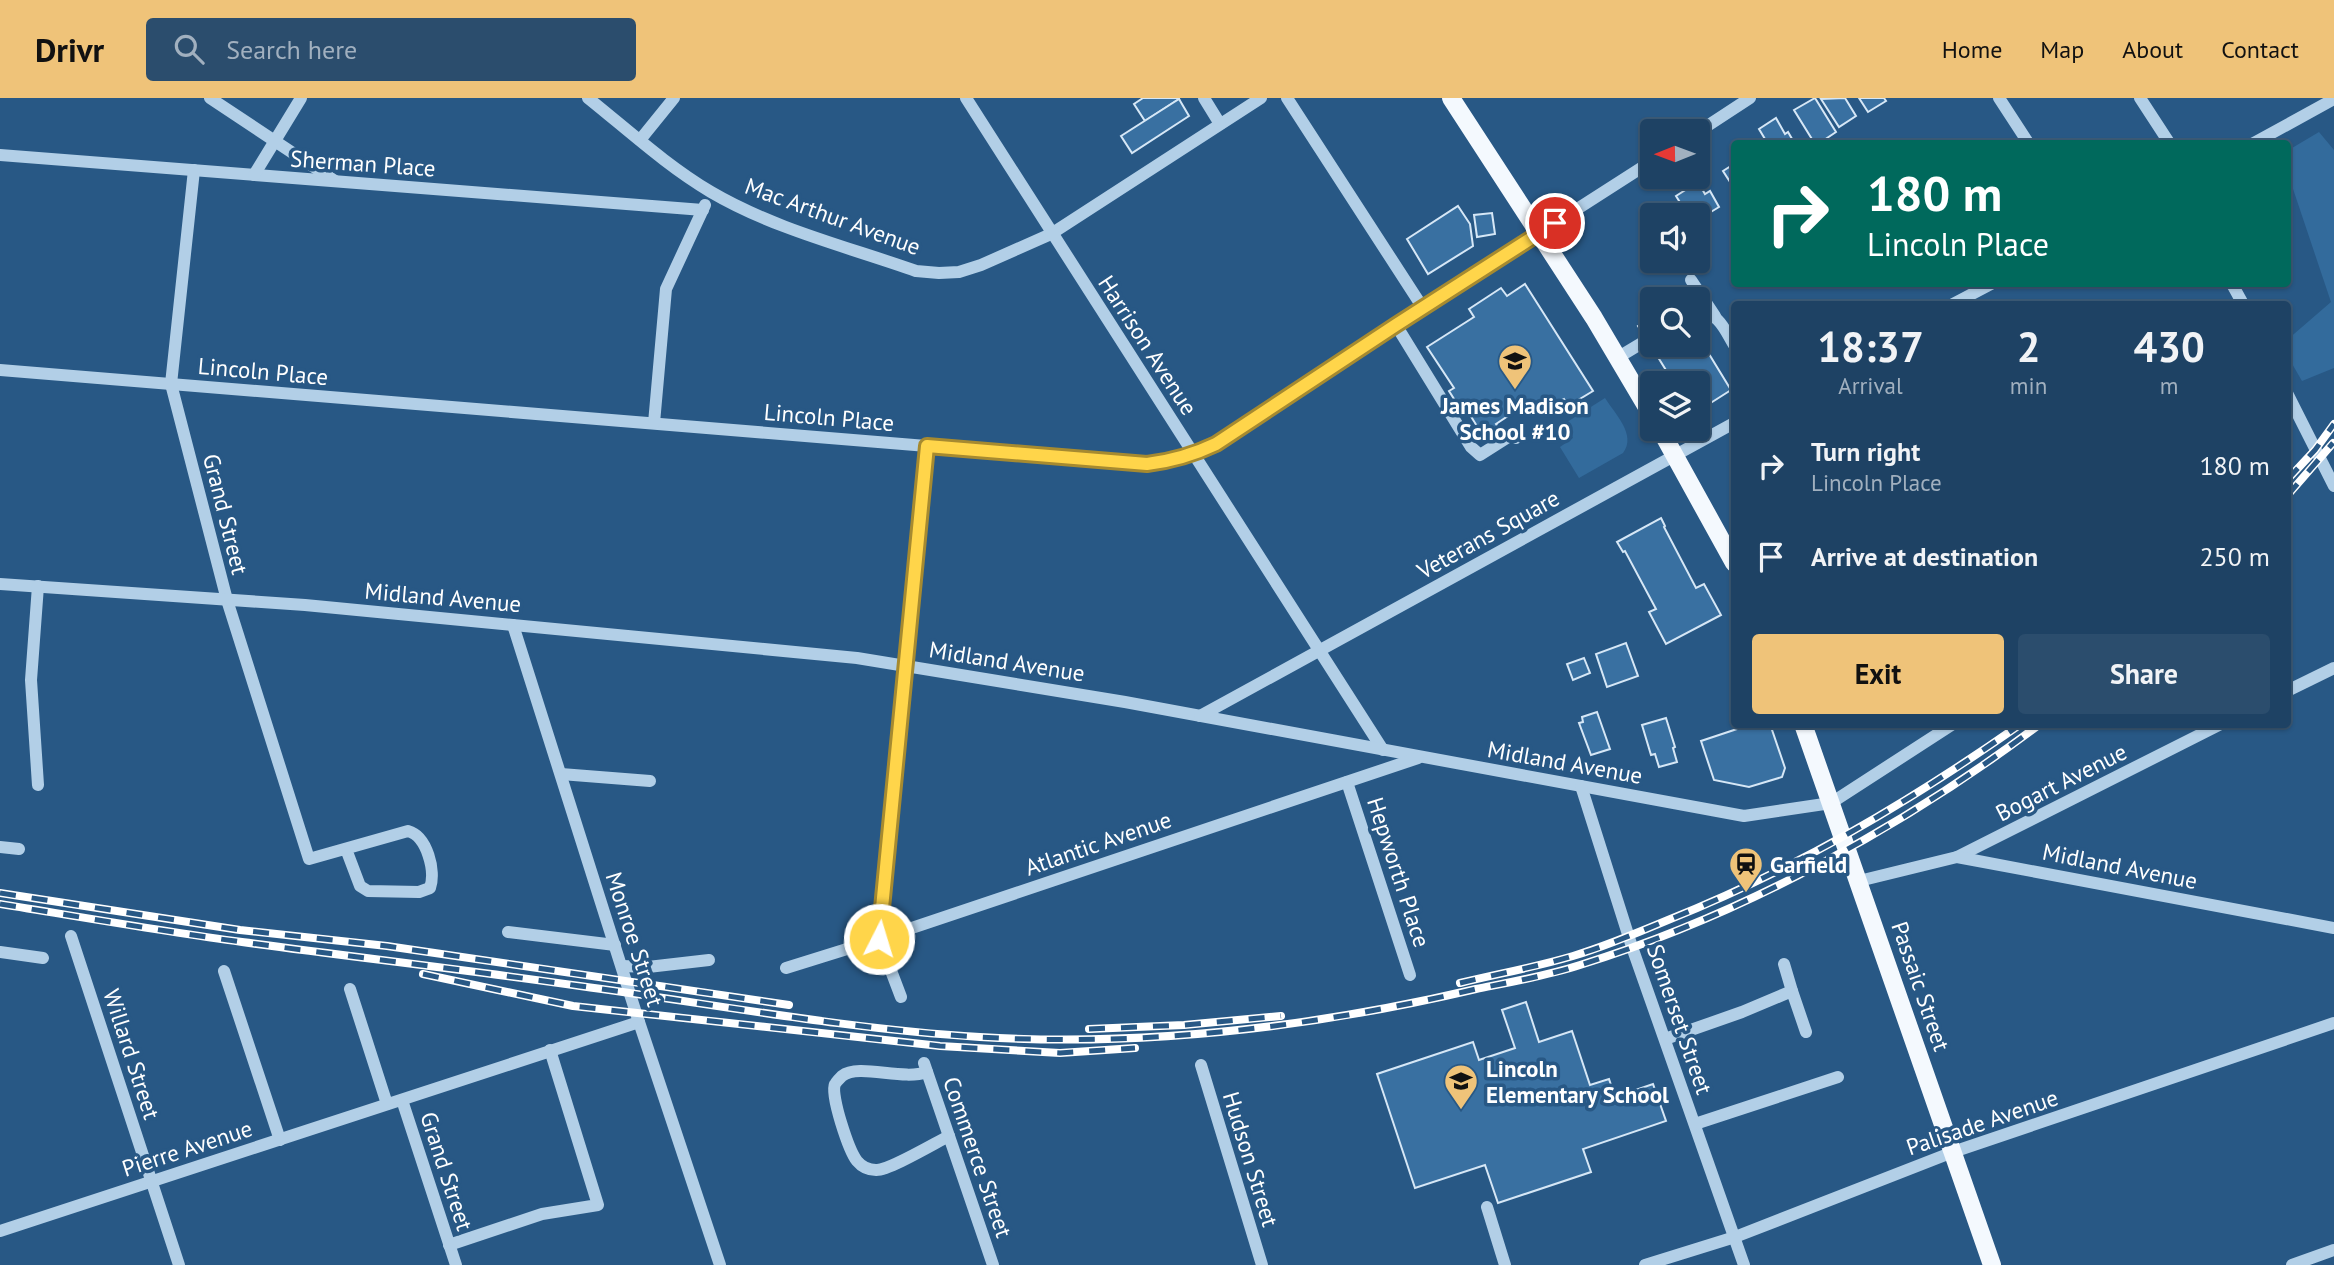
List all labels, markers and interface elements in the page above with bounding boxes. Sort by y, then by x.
search box [146,18,636,81]
text: Drivr [35,28,104,71]
icon: search [170,30,208,68]
text: Search here [226,33,357,66]
text: Home [1942,34,2002,65]
text: Map [2040,34,2084,65]
text: About [2122,34,2183,65]
text: Contact [2221,34,2299,65]
north arrow [1640,119,1710,189]
map controls [1640,119,1710,441]
street label: Sherman Place [289,143,437,183]
text: 180 m [1867,161,2002,225]
icon: right [1752,168,1843,259]
street label: Mac Arthur Avenue [741,171,925,261]
pin [1525,193,1585,253]
button: sound [1640,203,1710,273]
icon: arrive [1536,204,1574,242]
text: Lincoln Place [1867,223,2049,265]
street label: Harrison Avenue [1092,270,1204,420]
button: search [1640,287,1710,357]
text: 18:37 [1817,319,1924,374]
text: 2 [2017,319,2040,374]
text: 430 [2133,319,2205,374]
school or university icon: James Madison School #10 [1496,342,1534,391]
street label: Lincoln Place [197,351,329,391]
button: layers [1640,371,1710,441]
text: Arrival [1838,371,1903,400]
text: min [2010,371,2047,400]
text: m [2160,371,2178,400]
place label: James Madison School #10 [1440,391,1589,446]
street label: Lincoln Place [763,397,895,437]
text: Turn right [1811,435,1920,468]
icon: right [1752,447,1790,485]
text: 180 m [2199,449,2270,482]
street label: Grand Street [197,451,255,577]
text: Lincoln Place [1811,468,1942,497]
street label: Veterans Square [1411,483,1564,586]
icon: arrive [1752,538,1790,576]
text: Arrive at destination [1811,540,2038,573]
text: 250 m [2199,540,2270,573]
street label: Midland Avenue [364,576,522,618]
street label: Midland Avenue [927,634,1087,688]
button: Exit [1752,634,2004,714]
button: Share [2018,634,2270,714]
street label: Midland Avenue [1485,734,1645,790]
street label: Bogart Avenue [1991,737,2131,827]
street label: Hepworth Place [1361,793,1437,951]
street label: Atlantic Avenue [1021,804,1175,882]
street label: Midland Avenue [2040,837,2200,895]
station icon: Garfield [1727,845,1765,894]
place label: Garfield [1770,850,1847,879]
street label: Monroe Street [600,868,670,1010]
position arrow [842,902,916,976]
street label: Passaic Street [1885,917,1957,1055]
street label: Somerset Street [1641,940,1719,1098]
street label: Willard Street [97,985,167,1123]
place label: Lincoln Elementary School [1486,1054,1669,1109]
school or university icon: Lincoln Elementary School [1442,1062,1480,1111]
street label: Commerce Street [937,1073,1019,1241]
street label: Palisade Avenue [1902,1082,2062,1162]
street label: Hudson Street [1217,1088,1285,1230]
street label: Grand Street [414,1108,480,1234]
street label: Pierre Avenue [118,1113,256,1183]

